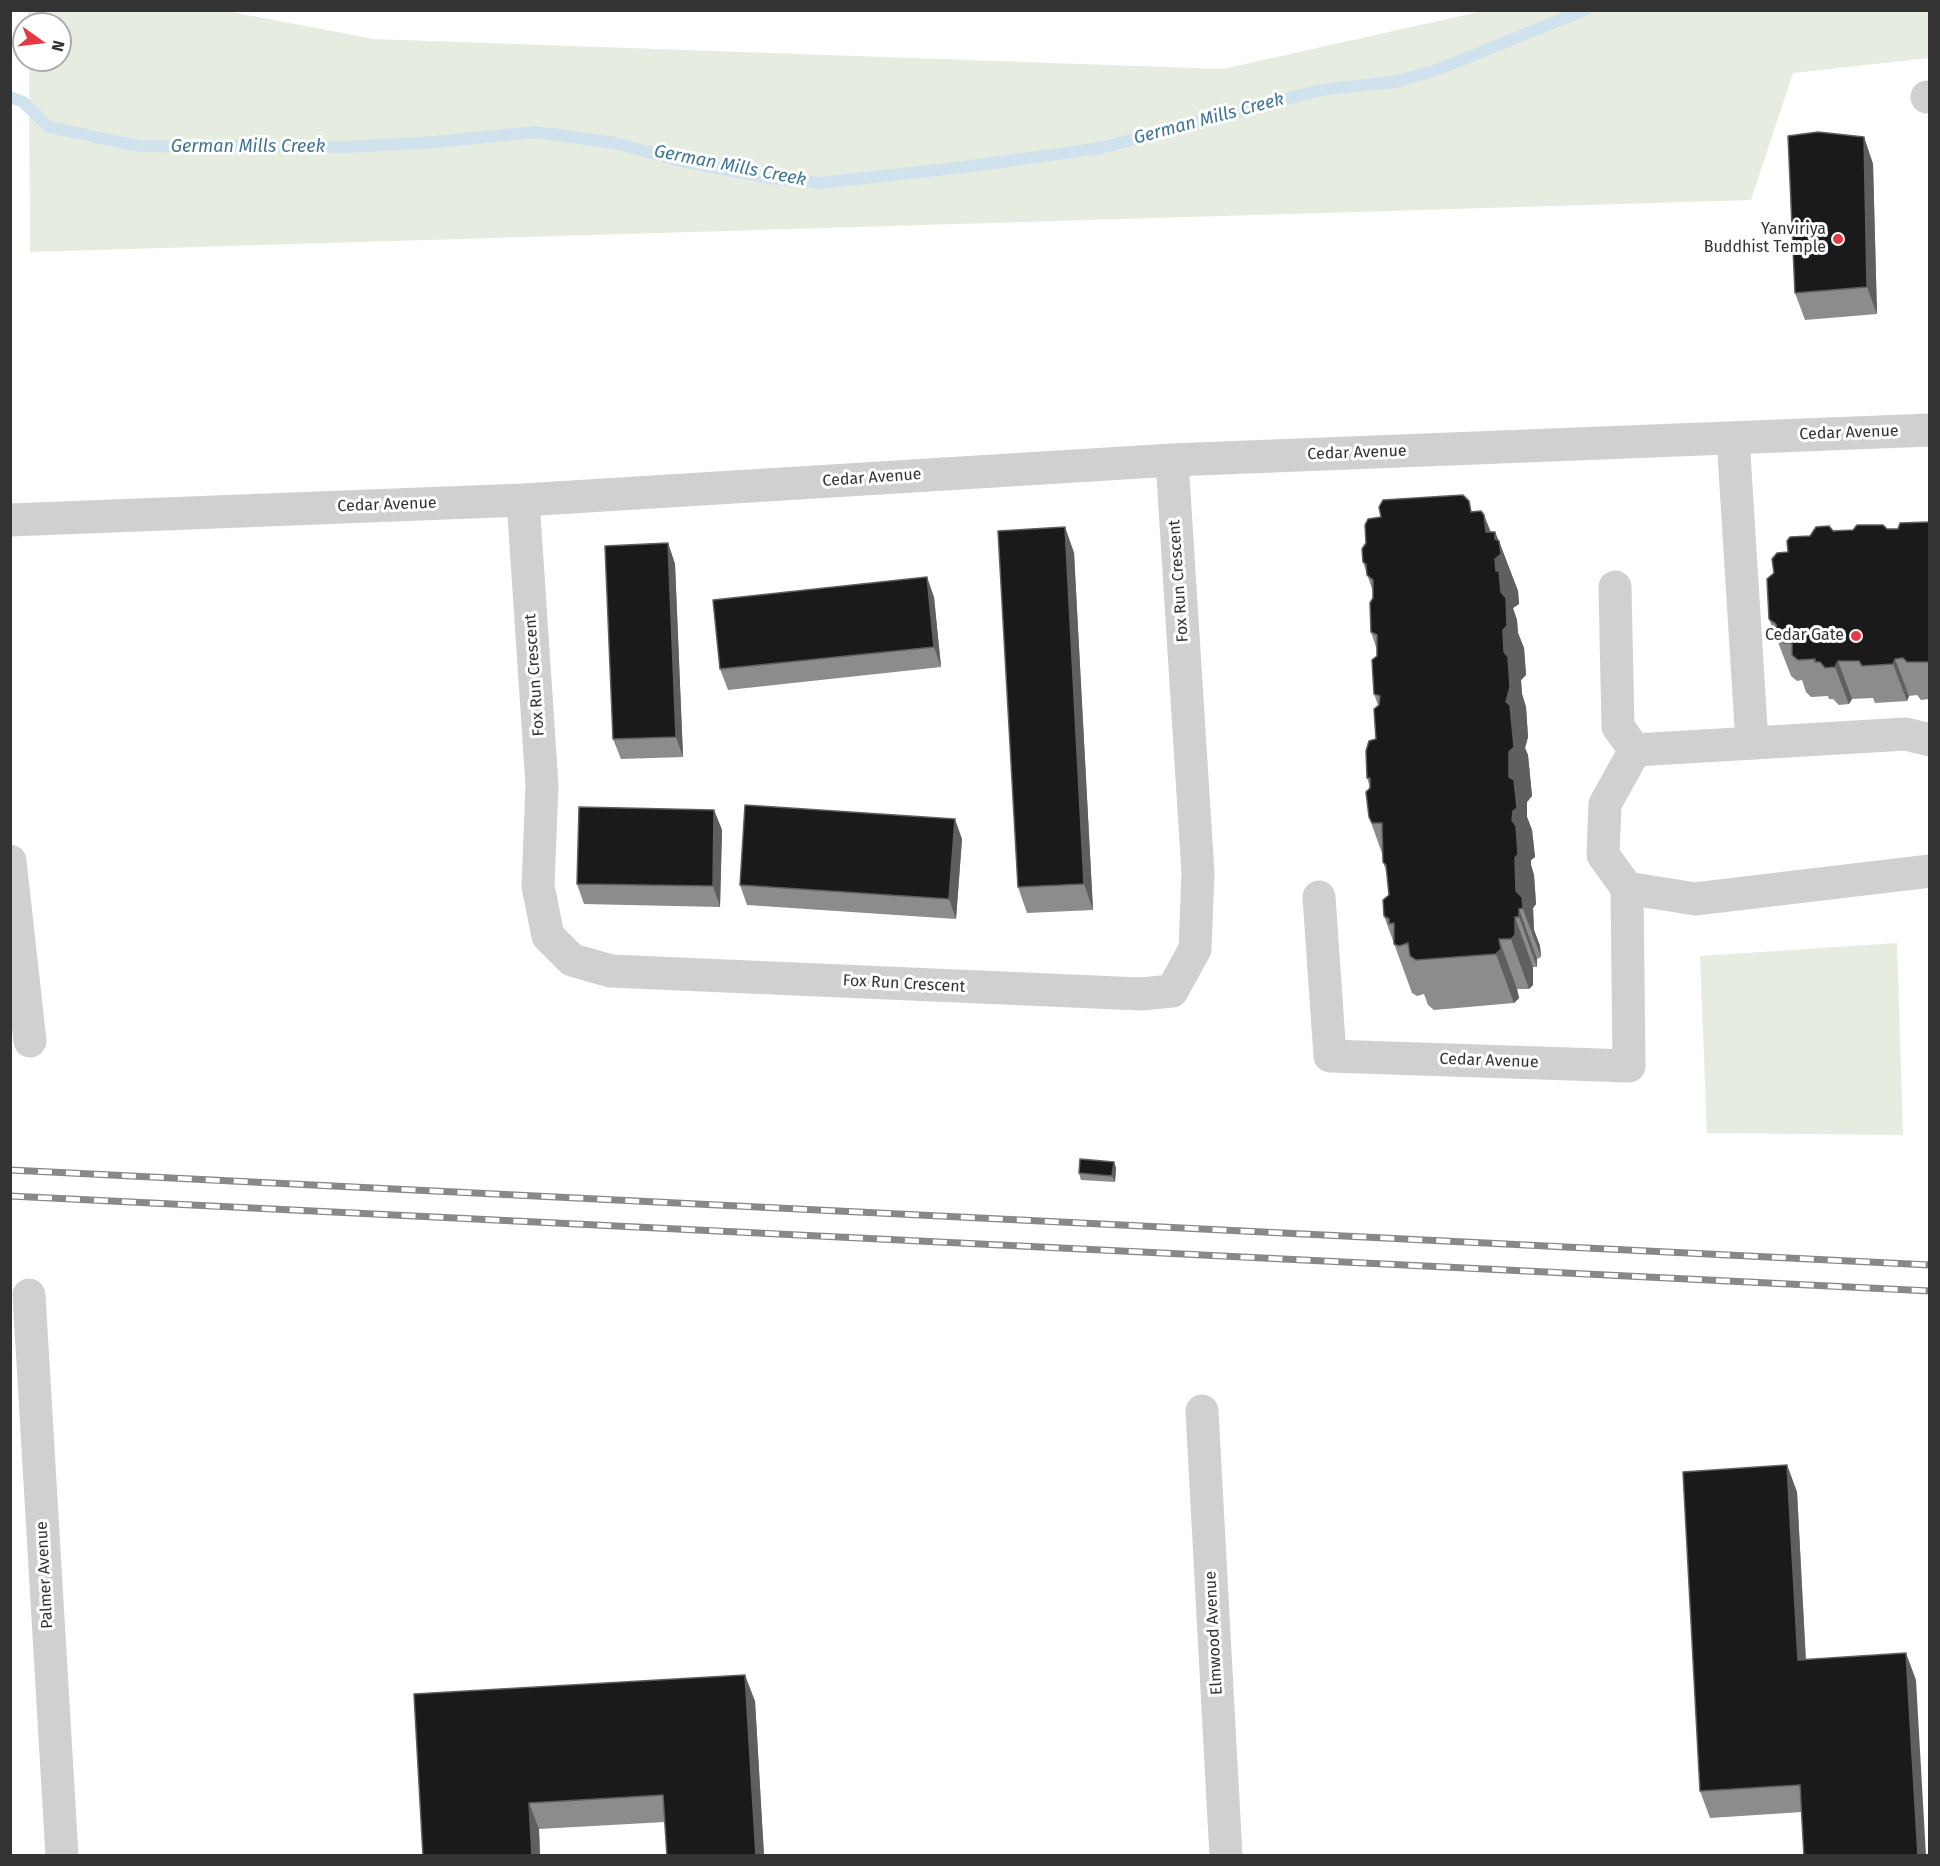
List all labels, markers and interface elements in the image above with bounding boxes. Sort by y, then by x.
north arrow [12,12,72,72]
text: N [48,39,69,53]
water label: German Mills Creek [1132,89,1286,149]
water label: German Mills Creek [171,136,325,158]
water label: German Mills Creek [652,141,808,191]
place label: Yanviriya Buddhist Temple [1704,220,1826,258]
marker: Yanviriya Buddhist Temple [1831,232,1845,246]
street label: Cedar Avenue [1799,422,1899,444]
street label: Cedar Avenue [1307,442,1407,464]
street label: Cedar Avenue [822,465,922,491]
street label: Cedar Avenue [337,494,437,516]
street label: Fox Run Crescent [1165,519,1193,643]
street label: Fox Run Crescent [521,613,549,737]
place label: Cedar Gate [1765,626,1844,646]
marker: Cedar Gate [1849,629,1863,643]
street label: Fox Run Crescent [842,971,966,997]
street label: Cedar Avenue [1439,1050,1539,1072]
street label: Palmer Avenue [33,1521,57,1629]
street label: Elmwood Avenue [1201,1571,1227,1695]

